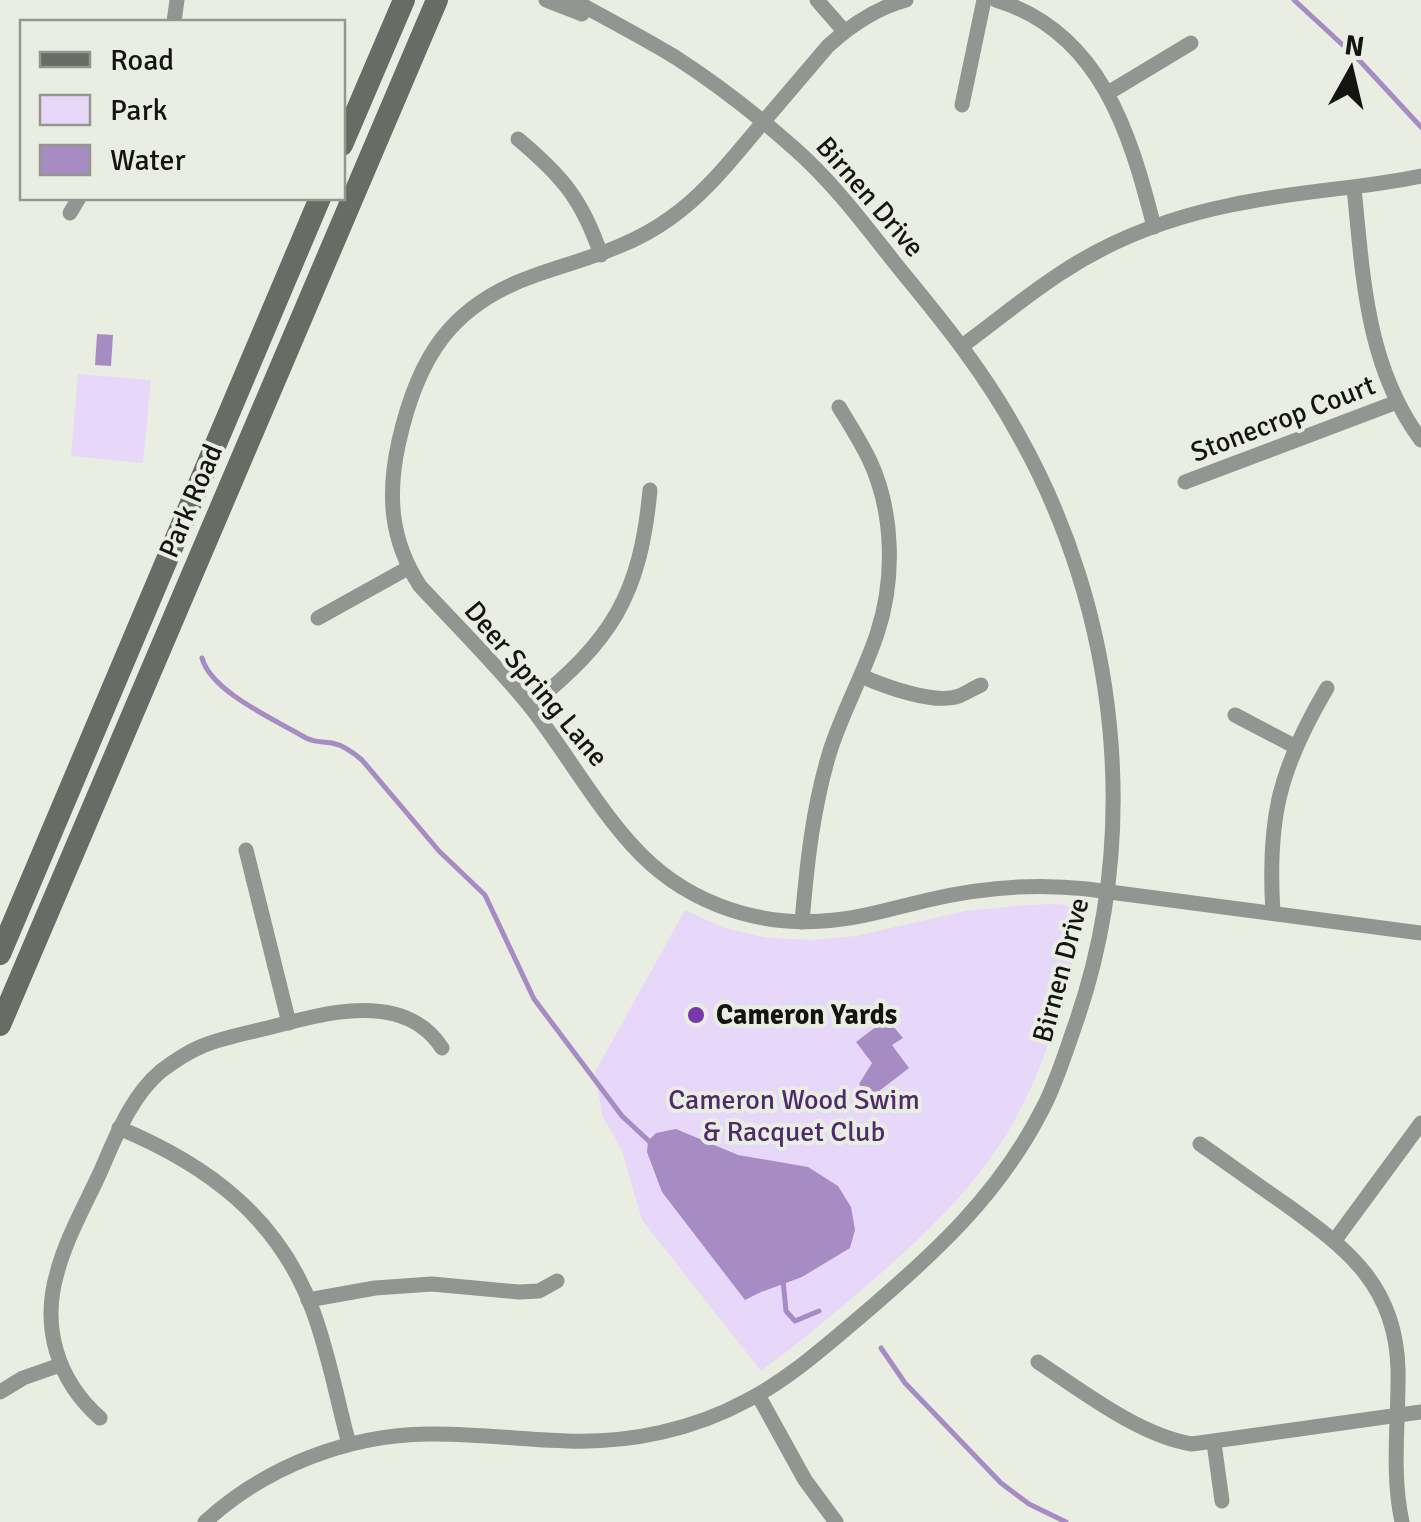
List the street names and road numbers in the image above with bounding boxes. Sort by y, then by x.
street label: Birnen Drive [809,130,931,264]
street label: Stonecrop Court [1186,368,1380,470]
street label: Park Road [152,439,230,563]
street label: Deer Spring Lane [457,594,615,774]
street label: Birnen Drive [1025,894,1097,1046]

